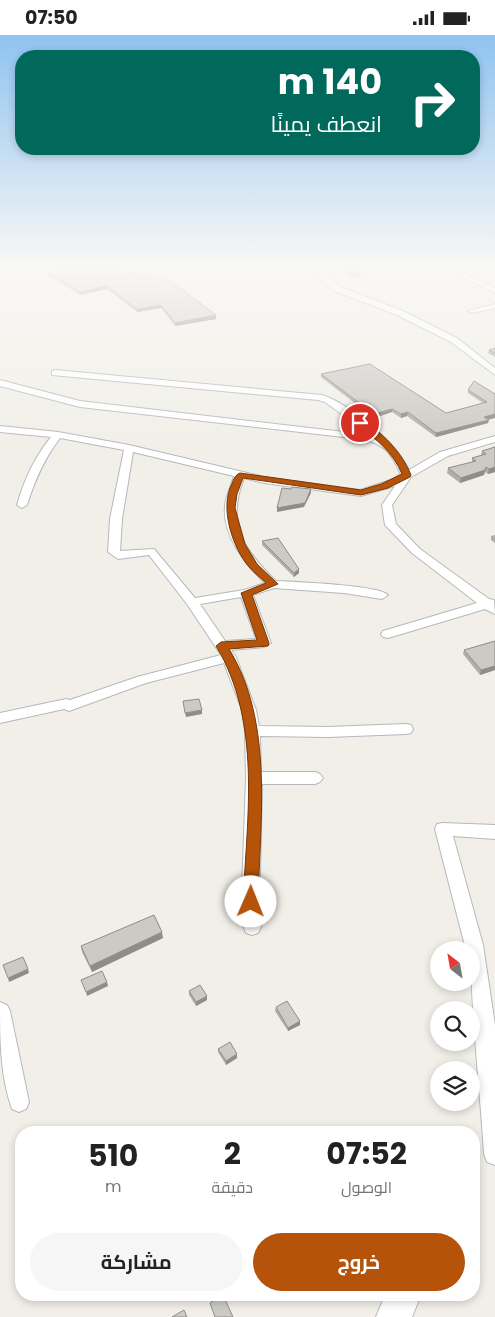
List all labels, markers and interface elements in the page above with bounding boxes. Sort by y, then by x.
text: 07:50 [25,4,78,31]
text: 140 m [278,57,382,106]
icon: right [400,70,465,135]
text: انعطف يمينًا [271,109,382,140]
pin [339,402,381,444]
icon: arrive [346,409,374,437]
position arrow [224,875,276,927]
north arrow [430,941,480,991]
map controls [430,941,480,1111]
button: search [430,1001,480,1051]
button: layers [430,1061,480,1111]
text: 2 [224,1132,241,1175]
text: 07:52 [326,1132,407,1175]
text: 510 [88,1134,138,1177]
text: m [105,1175,121,1198]
text: دقيقة [211,1176,253,1199]
text: الوصول [341,1176,392,1199]
button: مشاركة [30,1233,243,1291]
button: خروج [253,1233,465,1291]

